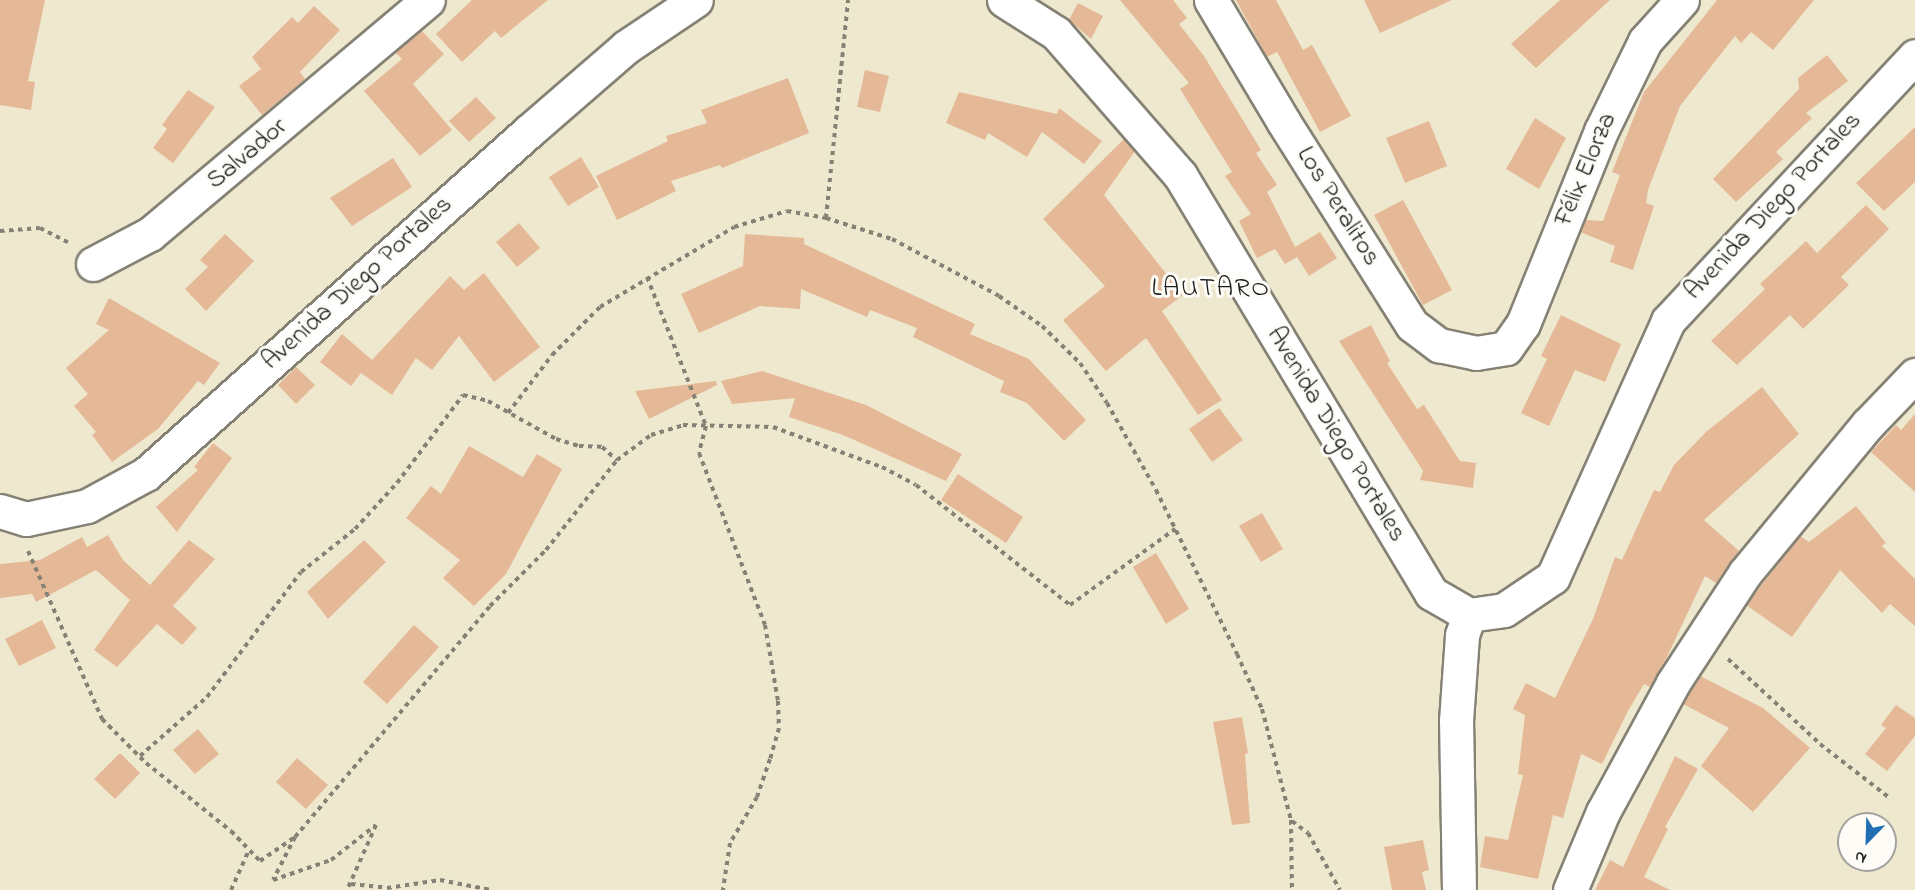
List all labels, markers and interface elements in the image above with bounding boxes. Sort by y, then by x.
street label: Avenida Diego Portales [1679,107,1869,307]
street label: Félix Elorza [1549,109,1625,231]
street label: Salvador [201,112,295,198]
street label: Los Peralitos [1288,142,1386,272]
street label: Avenida Diego Portales [256,190,460,378]
district label: LAUTARO [1151,273,1271,305]
street label: Avenida Diego Portales [1258,322,1412,548]
north arrow [1837,812,1897,872]
text: N [1851,844,1870,870]

